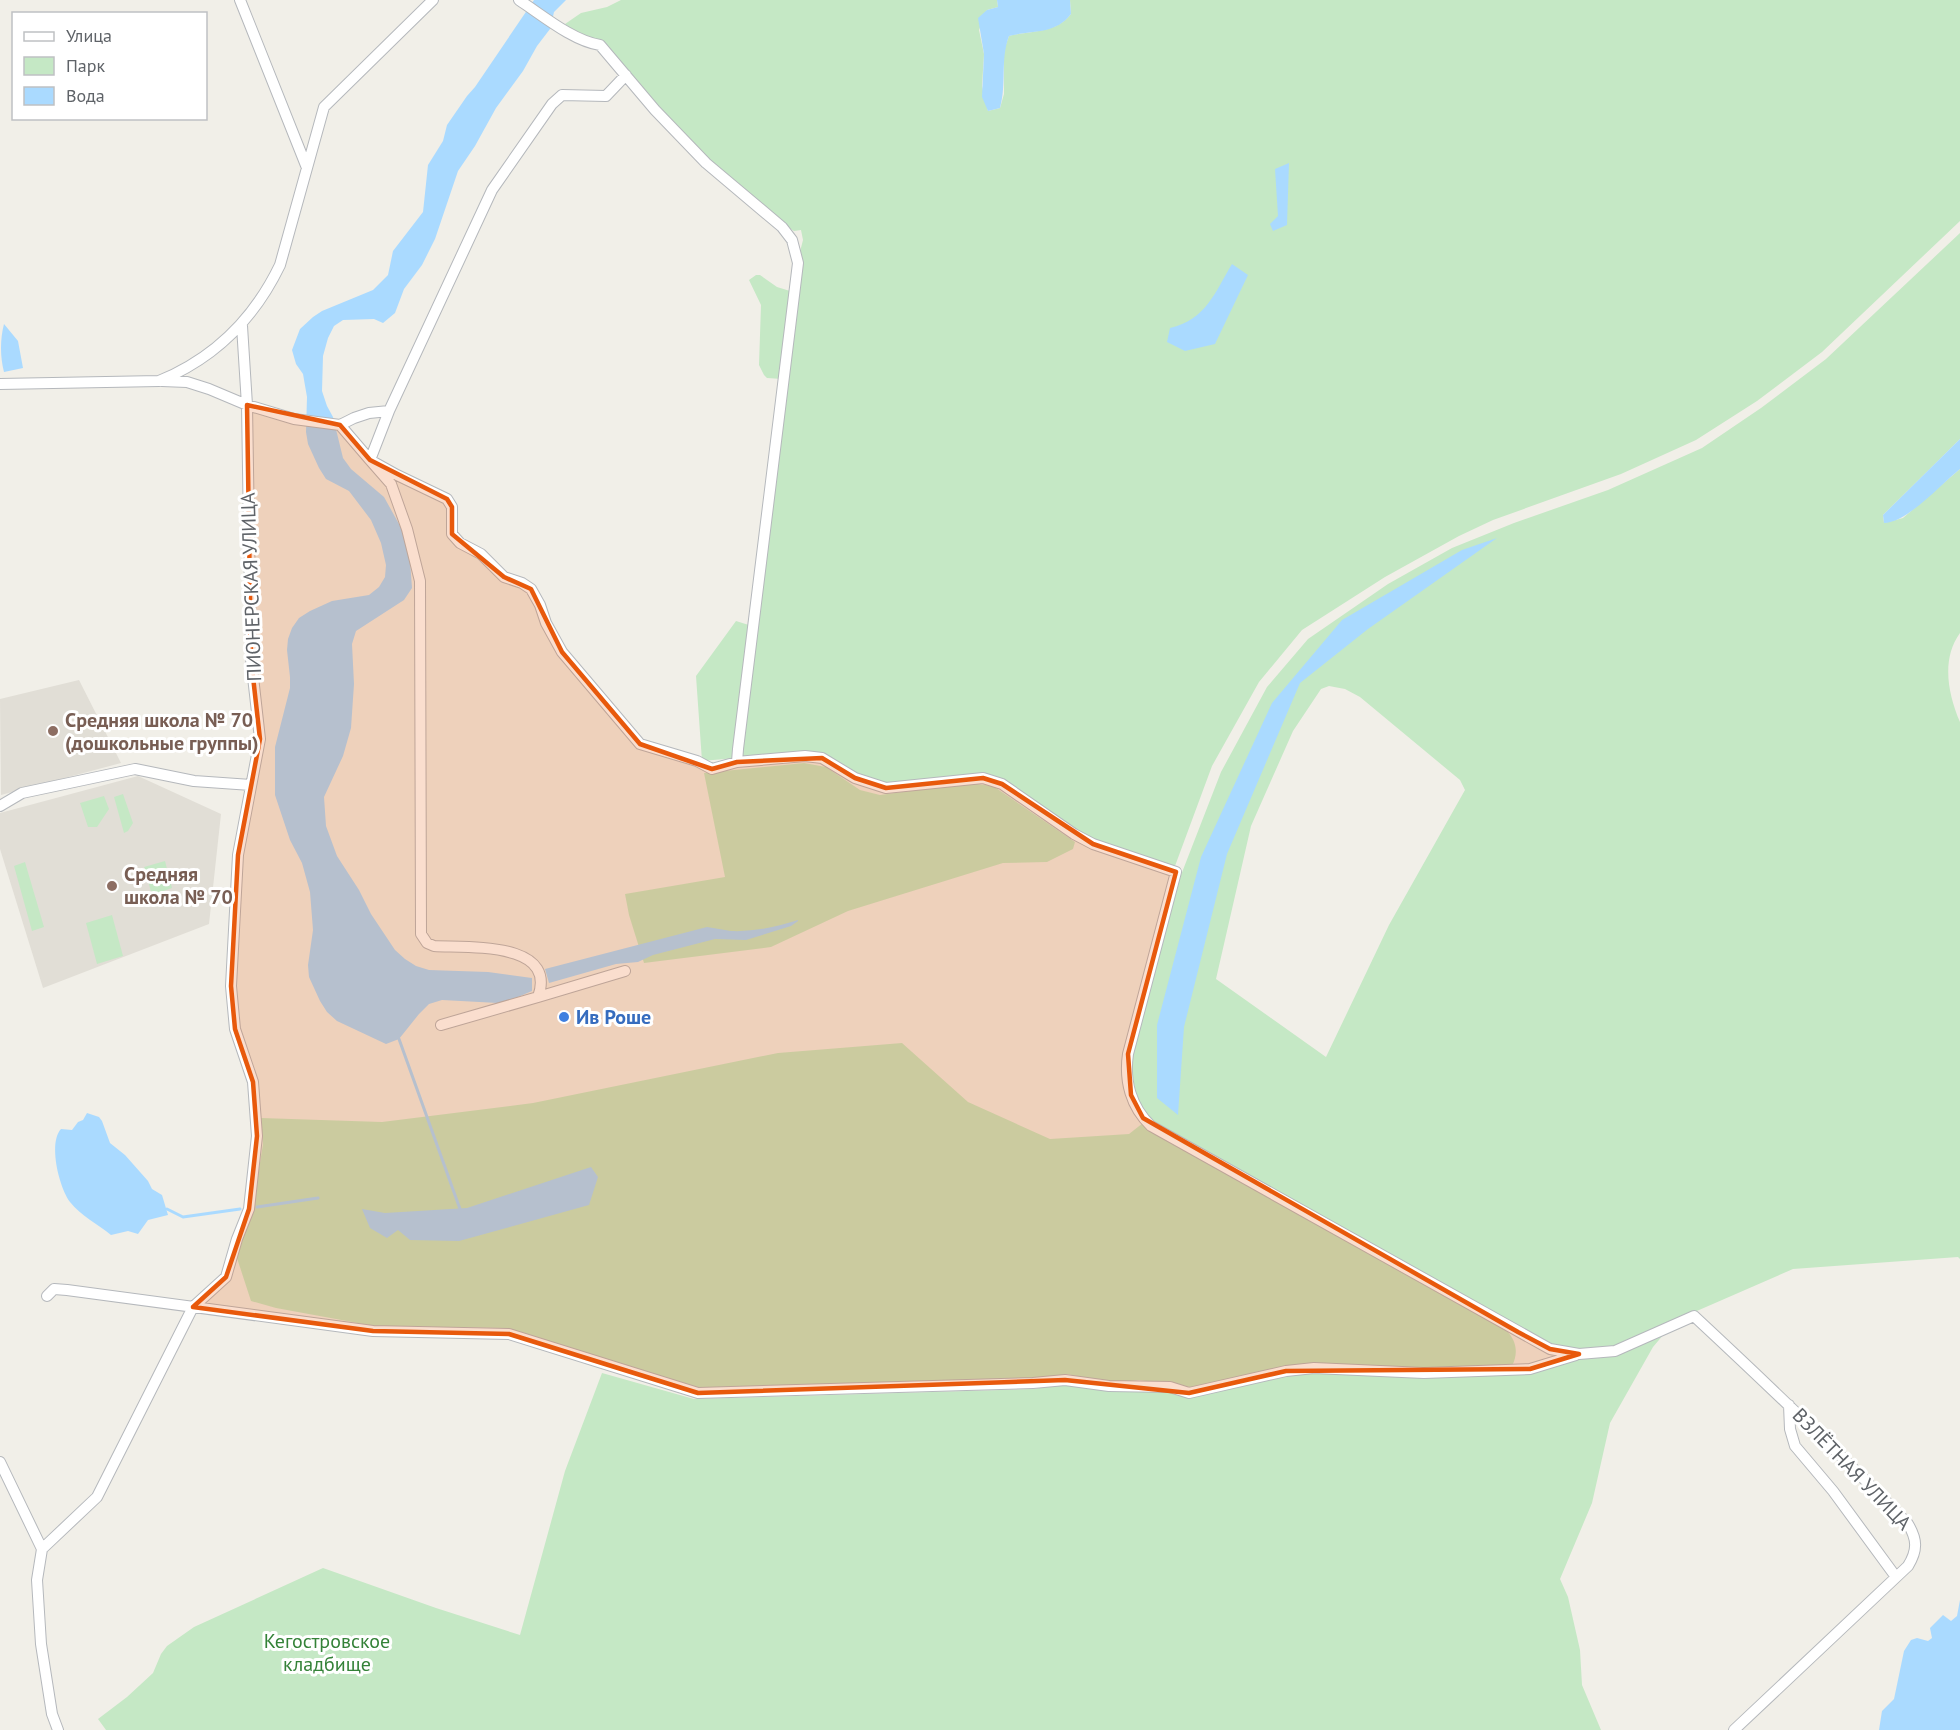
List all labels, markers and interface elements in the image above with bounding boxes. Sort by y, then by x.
legend [12,12,207,120]
text: Улица [66,24,112,47]
text: Парк [66,54,106,77]
text: Вода [66,84,105,107]
street label: ПИОНЕРСКАЯ УЛИЦА [235,492,267,682]
place label: Средняя школа № 70 (дошкольные группы) [65,707,259,756]
marker: Средняя школа № 70 (дошкольные группы) [46,724,60,738]
place label: Средняя школа № 70 [124,861,233,910]
marker: Средняя школа № 70 [105,879,119,893]
place label: Ив Роше [576,1004,651,1030]
marker: Ив Роше [557,1010,571,1024]
street label: ВЗЛЁТНАЯ УЛИЦА [1787,1402,1917,1536]
park label: Кегостровское кладбище [264,1628,390,1677]

